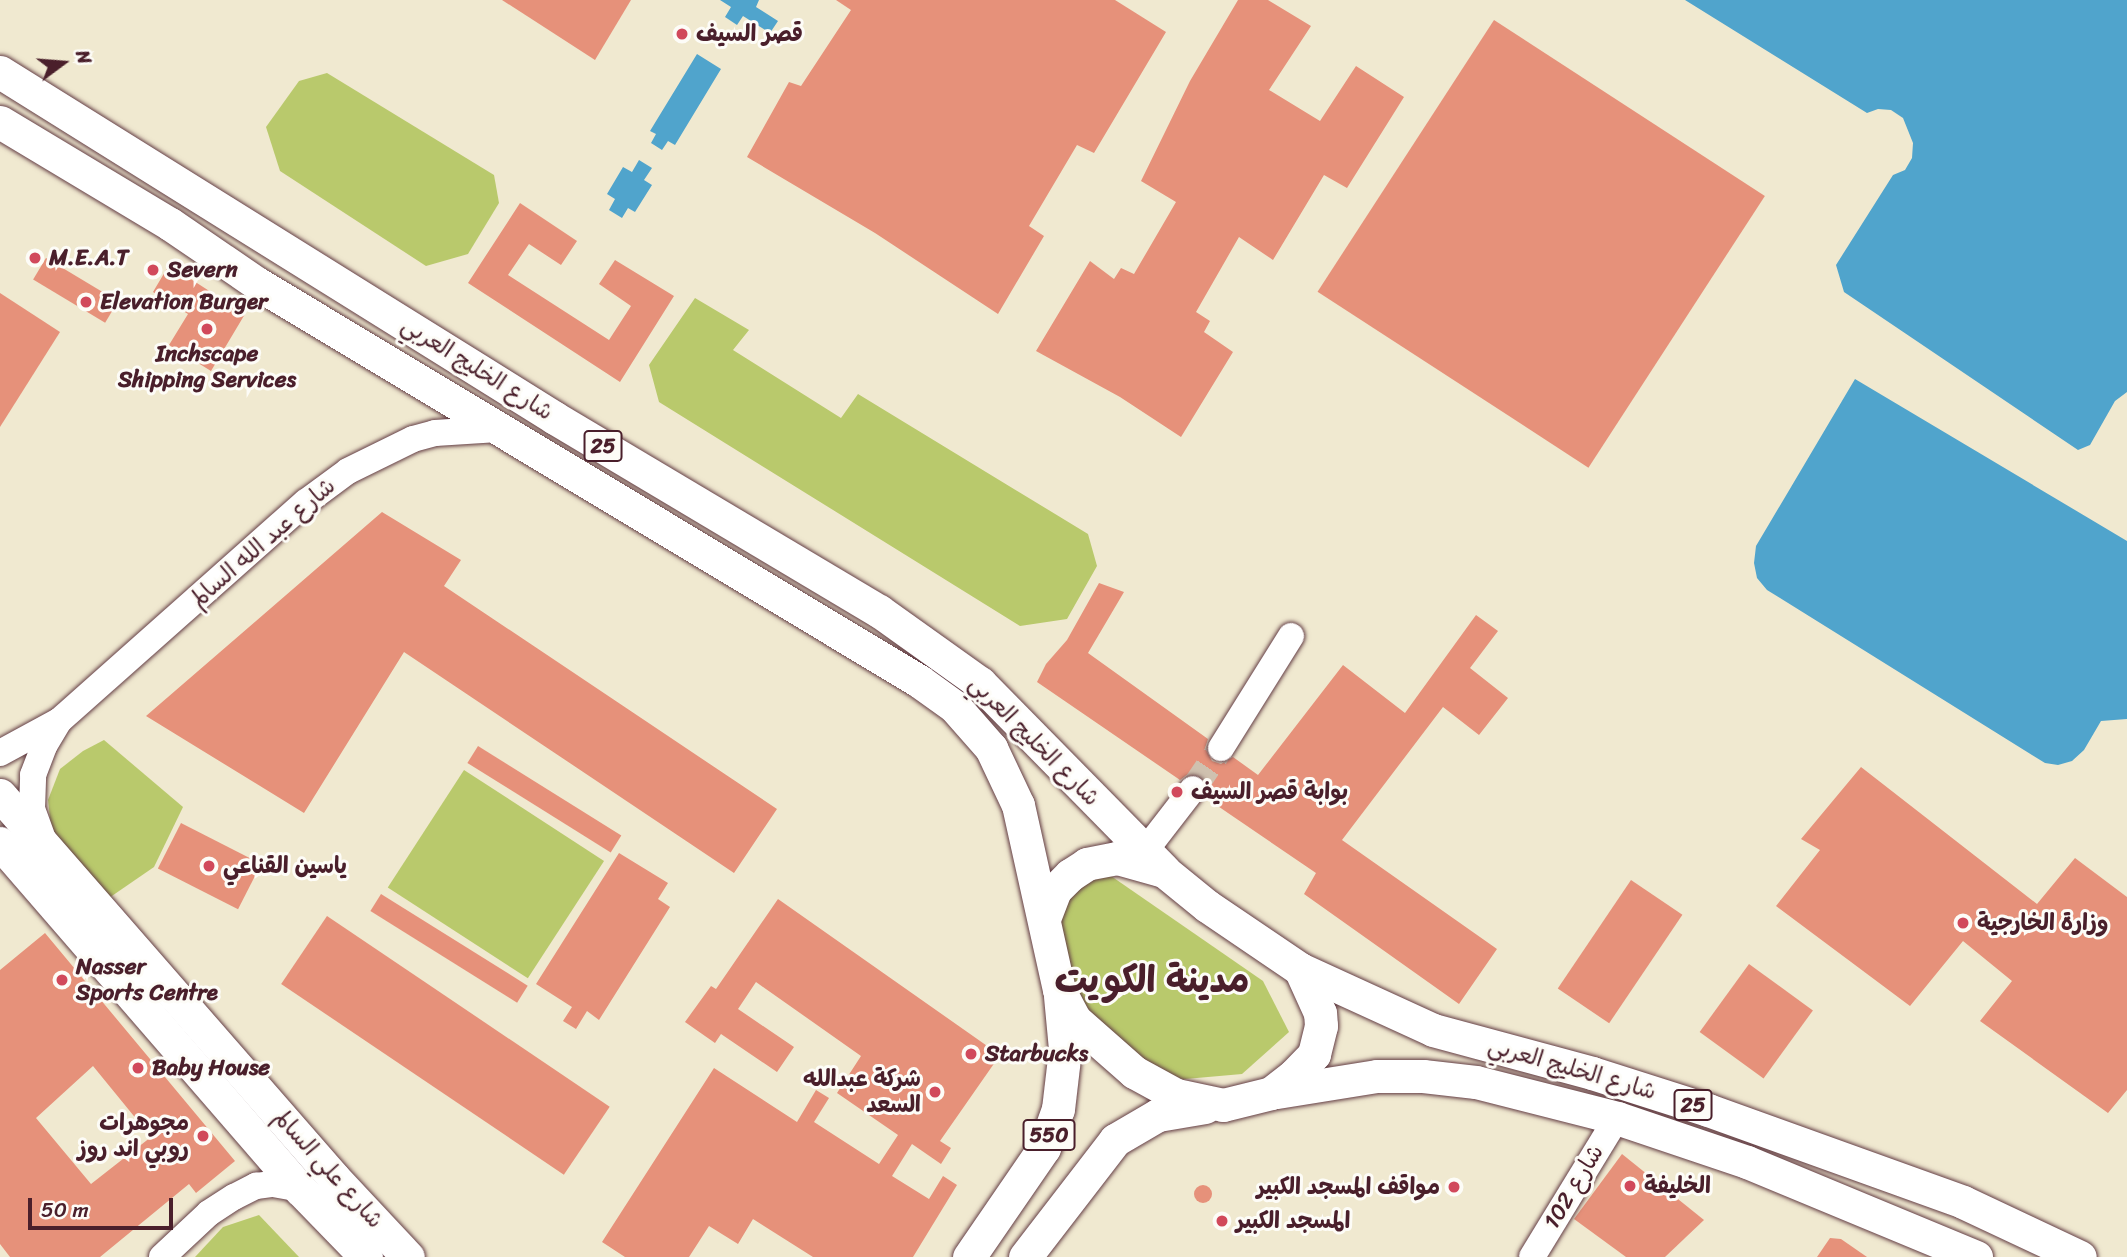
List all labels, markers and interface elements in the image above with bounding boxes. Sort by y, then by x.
place label: قصر السيف [696,20,803,48]
marker: قصر السيف [674,26,690,42]
north arrow [28,28,98,98]
text: N [66,46,101,68]
place label: M.E.A.T [49,244,129,272]
marker: M.E.A.T [27,250,43,266]
place label: Severn [167,256,238,284]
marker: Severn [145,262,161,278]
place label: Elevation Burger [100,288,268,316]
marker: Elevation Burger [78,294,94,310]
street label: شارع الخليج العربي [396,311,558,427]
marker: Inchscape Shipping Services [199,321,215,337]
place label: Inchscape Shipping Services [117,340,297,394]
road number: 25 [582,428,624,464]
street label: شارع عبد الله السالم [185,472,341,614]
street label: شارع الخليج العربي [963,670,1105,812]
place label: بوابة قصر السيف [1191,778,1348,806]
marker: بوابة قصر السيف [1169,784,1185,800]
place label: ياسين القناعي [223,852,347,880]
marker: ياسين القناعي [201,858,217,874]
place label: وزارة الخارجية [1977,909,2109,937]
marker: وزارة الخارجية [1955,915,1971,931]
place label: Nasser Sports Centre [76,953,219,1007]
district label: مدينة الكويت [1054,958,1250,1002]
marker: Nasser Sports Centre [54,972,70,988]
street label: شارع الخليج العربي [1485,1032,1659,1106]
place label: Starbucks [985,1040,1088,1068]
marker: Starbucks [963,1046,979,1062]
place label: Baby House [152,1054,271,1082]
marker: Baby House [130,1060,146,1076]
place label: شركة عبدالله السعد [803,1065,921,1119]
marker: شركة عبدالله السعد [927,1084,943,1100]
road number: 25 [1672,1088,1714,1122]
street label: شارع علي السالم [267,1104,389,1234]
place label: مجوهرات روبي اند روز [78,1109,189,1163]
road number: 550 [1021,1118,1077,1152]
marker: مجوهرات روبي اند روز [195,1128,211,1144]
street label: شارع 102 [1538,1140,1610,1234]
place label: الخليفة [1644,1172,1711,1200]
place label: مواقف المسجد الكبير [1257,1173,1440,1201]
marker: الخليفة [1622,1178,1638,1194]
marker: مواقف المسجد الكبير [1446,1179,1462,1195]
scale bar [32,1184,177,1228]
text: 50 m [41,1191,89,1229]
place label: المسجد الكبير [1236,1207,1350,1235]
marker: المسجد الكبير [1214,1213,1230,1229]

